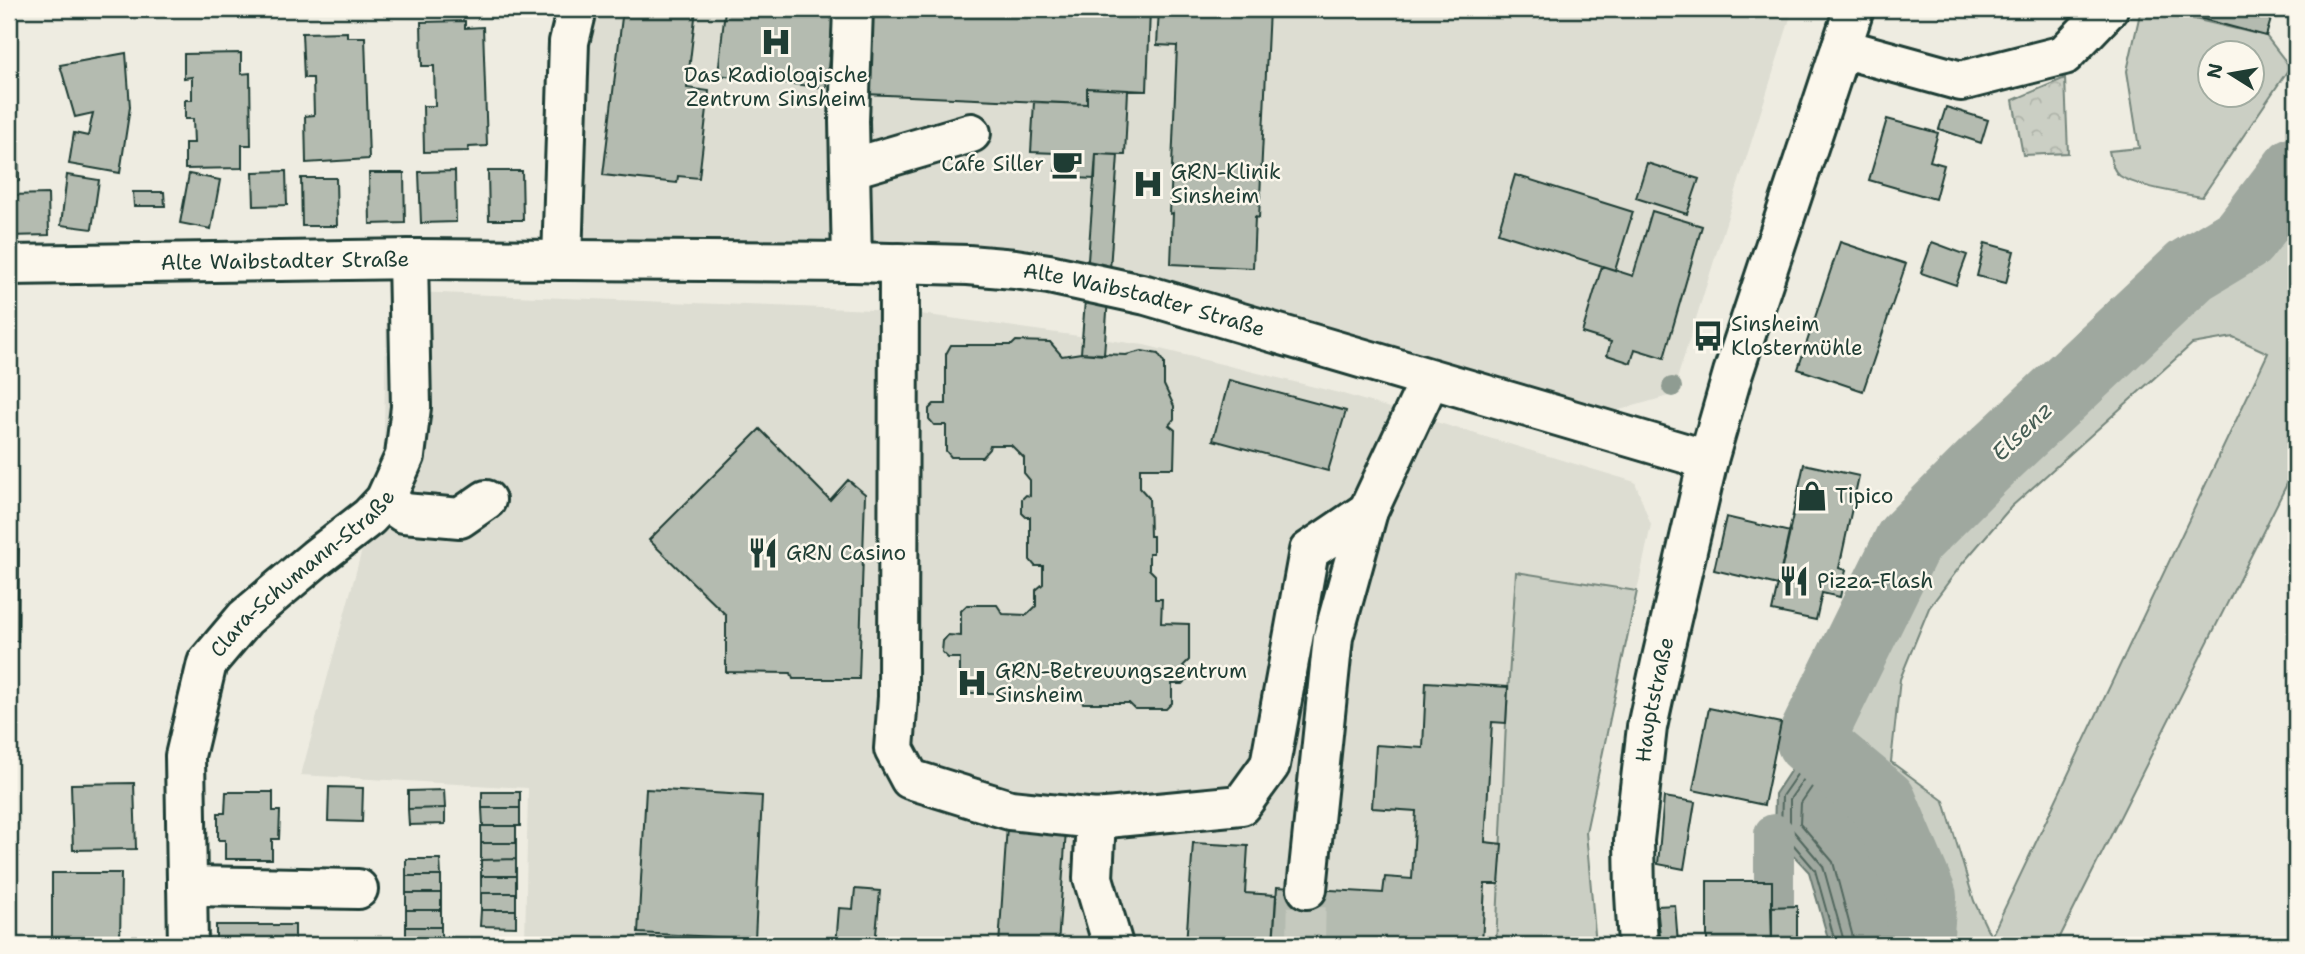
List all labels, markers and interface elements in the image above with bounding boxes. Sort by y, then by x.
hospital icon: Das Radiologische Zentrum Sinsheim [759,25,793,59]
north arrow [2196,38,2266,108]
place label: Das Radiologische Zentrum Sinsheim [684,61,868,113]
text: N [2201,61,2229,81]
cafe icon: Cafe Siller [1050,147,1084,181]
place label: Cafe Siller [941,150,1044,178]
place label: GRN-Klinik Sinsheim [1171,158,1281,210]
hospital icon: GRN-Klinik Sinsheim [1131,167,1165,201]
street label: Alte Waibstadter Straße [160,245,410,277]
street label: Alte Waibstadter Straße [1021,256,1268,343]
place label: Sinsheim Klostermühle [1731,310,1863,362]
bus stop icon: Sinsheim Klostermühle [1691,319,1725,353]
water label: Elsenz [1985,395,2059,467]
shop icon: Tipico [1795,479,1829,513]
place label: Tipico [1835,482,1894,510]
street label: Clara-Schumann-Straße [204,486,402,663]
restaurant icon: GRN Casino [746,536,780,570]
place label: GRN Casino [786,539,906,567]
restaurant icon: Pizza-Flash [1777,564,1811,598]
place label: Pizza-Flash [1817,567,1933,595]
street label: Hauptstraße [1629,634,1680,764]
place label: GRN-Betreuungszentrum Sinsheim [995,657,1247,709]
hospital icon: GRN-Betreuungszentrum Sinsheim [955,666,989,700]

